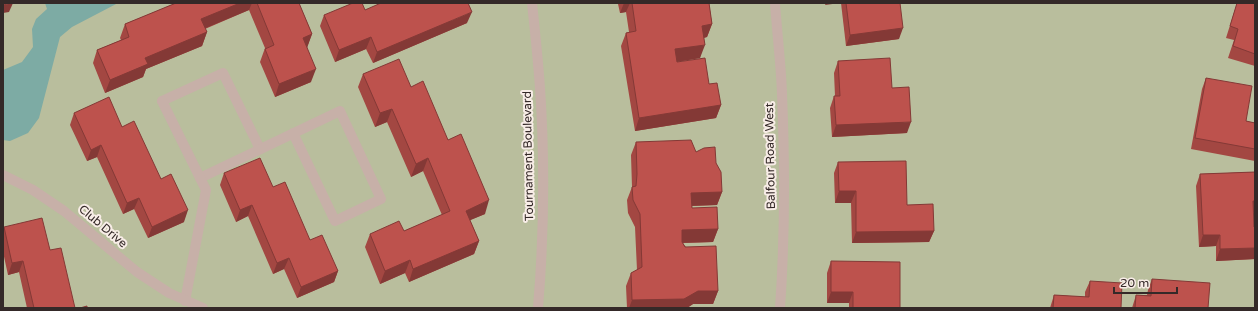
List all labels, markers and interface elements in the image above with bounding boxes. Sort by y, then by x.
street label: Tournament Boulevard [520,91,536,221]
street label: Balfour Road West [762,102,778,209]
street label: Club Drive [76,202,130,250]
scale bar [1114,269,1177,295]
text: 20 m [1120,276,1149,290]

